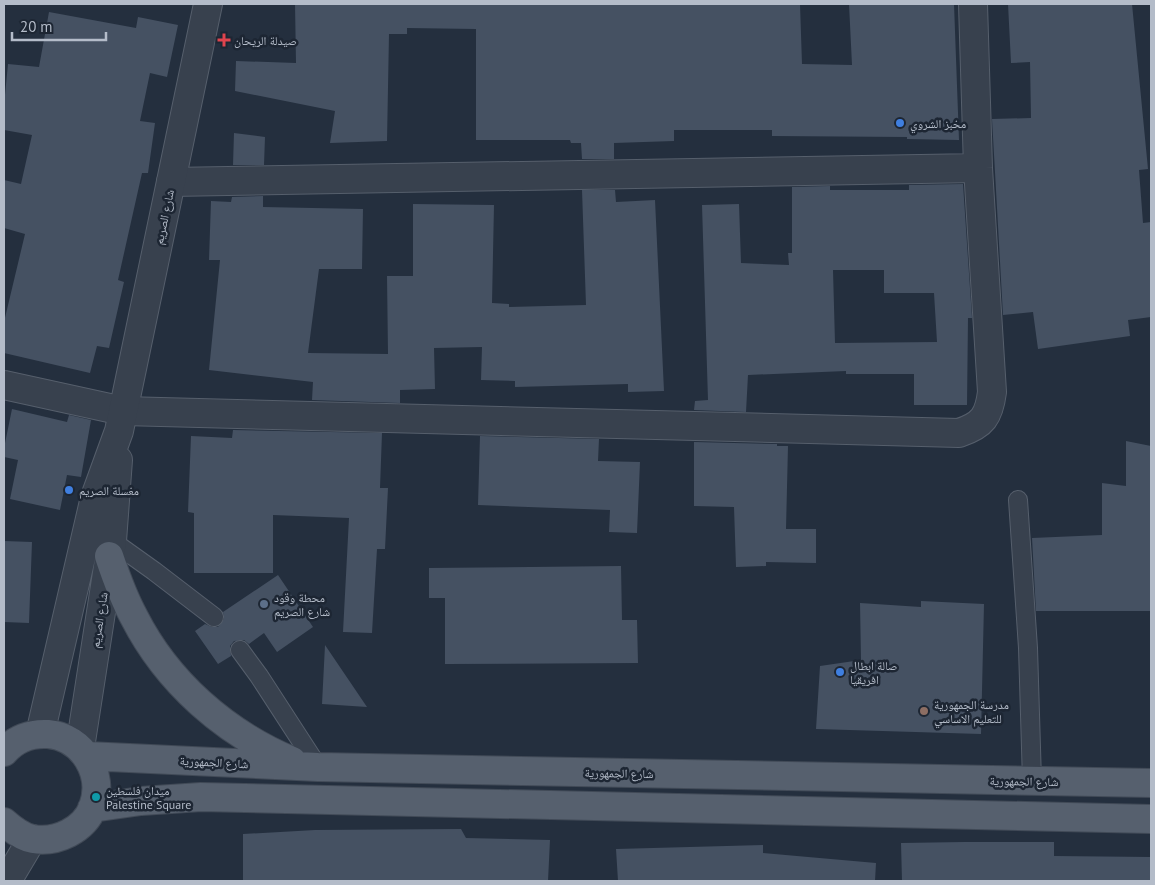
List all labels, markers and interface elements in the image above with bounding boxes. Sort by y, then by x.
scale bar [12,10,106,42]
text: 20 m [20,17,53,36]
place label: صيدلة الريحان [234,33,297,48]
marker: صيدلة الريحان [218,34,230,46]
place label: مخبز الشروي [910,116,966,134]
marker: مخبز الشروي [894,117,906,129]
street label: شارع الصريم [151,188,178,246]
place label: مغسلة الصريم [79,483,139,499]
marker: مغسلة الصريم [63,484,75,496]
place label: محطة وقود شارع الصريم [274,590,330,620]
street label: شارع الصريم [87,591,112,649]
marker: محطة وقود شارع الصريم [258,598,270,610]
place label: صالة ابطال افريقيا [850,658,898,687]
marker: صالة ابطال افريقيا [834,666,846,678]
place label: مدرسة الجمهورية للتعليم الاساسي [934,697,1009,729]
marker: مدرسة الجمهورية للتعليم الاساسي [918,705,930,717]
street label: شارع الجمهورية [179,753,249,772]
street label: شارع الجمهورية [584,765,654,782]
street label: شارع الجمهورية [989,773,1059,790]
place label: ميدان فلسطين Palestine Square [106,783,191,812]
marker: ميدان فلسطين Palestine Square [90,791,102,803]

